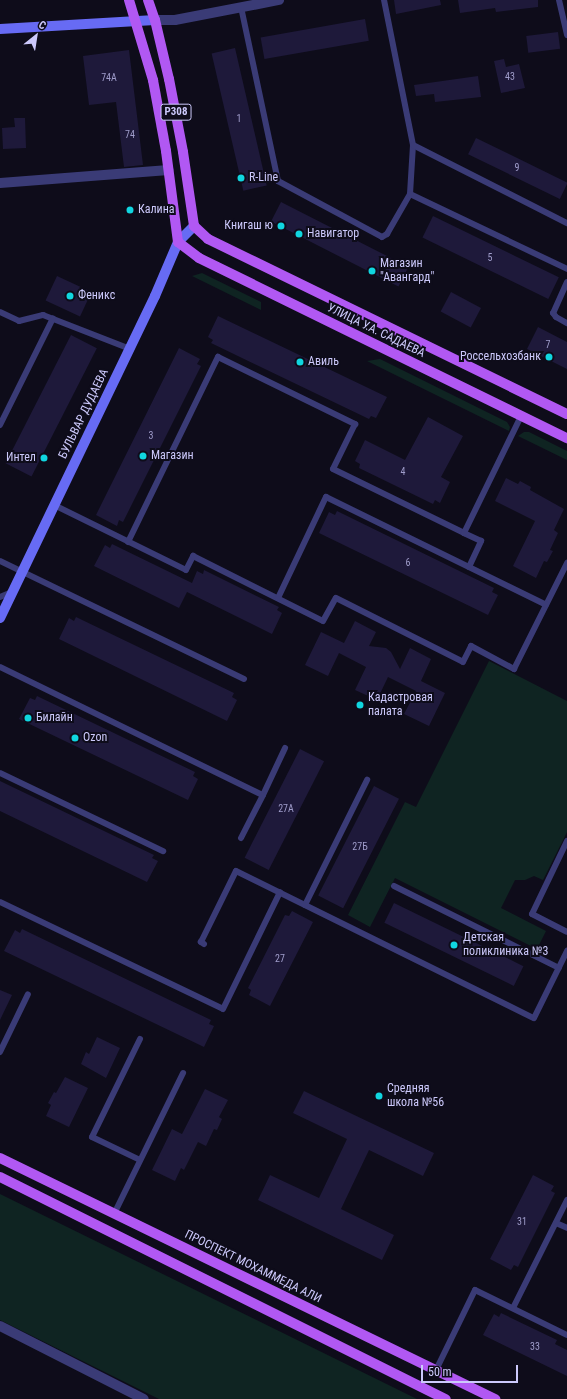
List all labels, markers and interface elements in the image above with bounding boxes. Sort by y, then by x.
north arrow [16,16,56,56]
text: С [36,18,48,32]
house number: 43 [505,71,515,83]
house number: 74А [101,72,117,84]
road number: P308 [160,103,192,121]
house number: 1 [237,113,241,125]
house number: 74 [125,129,135,141]
house number: 9 [515,162,519,174]
place label: R-Line [249,171,278,185]
marker: R-Line [236,173,246,183]
place label: Калина [138,203,175,217]
marker: Калина [125,205,135,215]
place label: Книгаш ю [224,219,273,233]
marker: Книгаш ю [276,221,286,231]
place label: Навигатор [307,227,359,241]
marker: Навигатор [294,229,304,239]
house number: 5 [488,252,492,264]
place label: Магазин "Авангард" [380,257,434,285]
marker: Магазин "Авангард" [367,266,377,276]
place label: Феникс [78,289,115,303]
marker: Феникс [65,291,75,301]
street label: УЛИЦА У.А. САДАЕВА [325,301,427,361]
house number: 7 [546,339,550,351]
place label: Россельхозбанк [460,350,541,364]
marker: Россельхозбанк [544,352,554,362]
place label: Авиль [308,355,339,369]
marker: Авиль [295,357,305,367]
street label: БУЛЬВАР ДУДАЕВА [56,367,112,461]
house number: 3 [149,430,153,442]
place label: Магазин [151,449,194,463]
place label: Интел [6,451,36,465]
marker: Магазин [138,451,148,461]
marker: Интел [39,453,49,463]
house number: 4 [401,466,405,478]
house number: 6 [406,557,410,569]
place label: Кадастровая палата [368,691,433,719]
marker: Кадастровая палата [355,700,365,710]
place label: Билайн [36,711,73,725]
marker: Билайн [23,713,33,723]
place label: Ozon [83,731,107,745]
marker: Ozon [70,733,80,743]
house number: 27А [278,803,294,815]
house number: 27Б [352,841,368,853]
place label: Детская поликлиника №3 [463,931,548,959]
marker: Детская поликлиника №3 [448,939,460,951]
house number: 27 [275,953,285,965]
place label: Средняя школа №56 [387,1082,444,1110]
marker: Средняя школа №56 [374,1091,384,1101]
house number: 31 [517,1216,527,1228]
street label: ПРОСПЕКТ МОХАММЕДА АЛИ [182,1228,324,1306]
house number: 33 [530,1341,540,1353]
scale bar [423,1357,520,1383]
text: 50 m [428,1365,452,1379]

